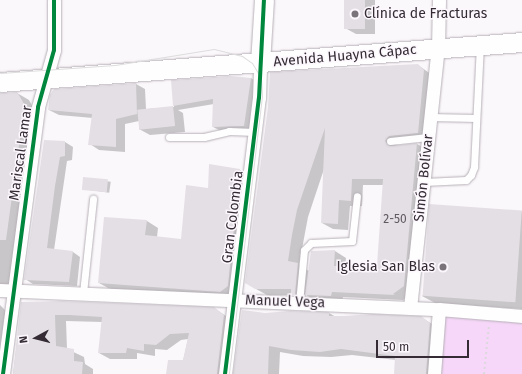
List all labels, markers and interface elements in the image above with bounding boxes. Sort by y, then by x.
place label: Clínica de Fracturas [364,6,487,22]
marker: Clínica de Fracturas [349,8,361,20]
street label: Avenida Huayna Cápac [273,41,417,71]
street label: Mariscal Lamar [6,104,36,202]
street label: Simón Bolívar [411,133,437,223]
street label: Gran Colombia [219,170,247,264]
house number: 2-50 [383,213,407,227]
place label: Iglesia San Blas [336,259,435,275]
marker: Iglesia San Blas [438,262,448,272]
street label: Manuel Vega [245,292,325,312]
north arrow [16,318,56,358]
scale bar [378,332,471,358]
text: N [17,335,30,344]
text: 50 m [383,340,409,354]

